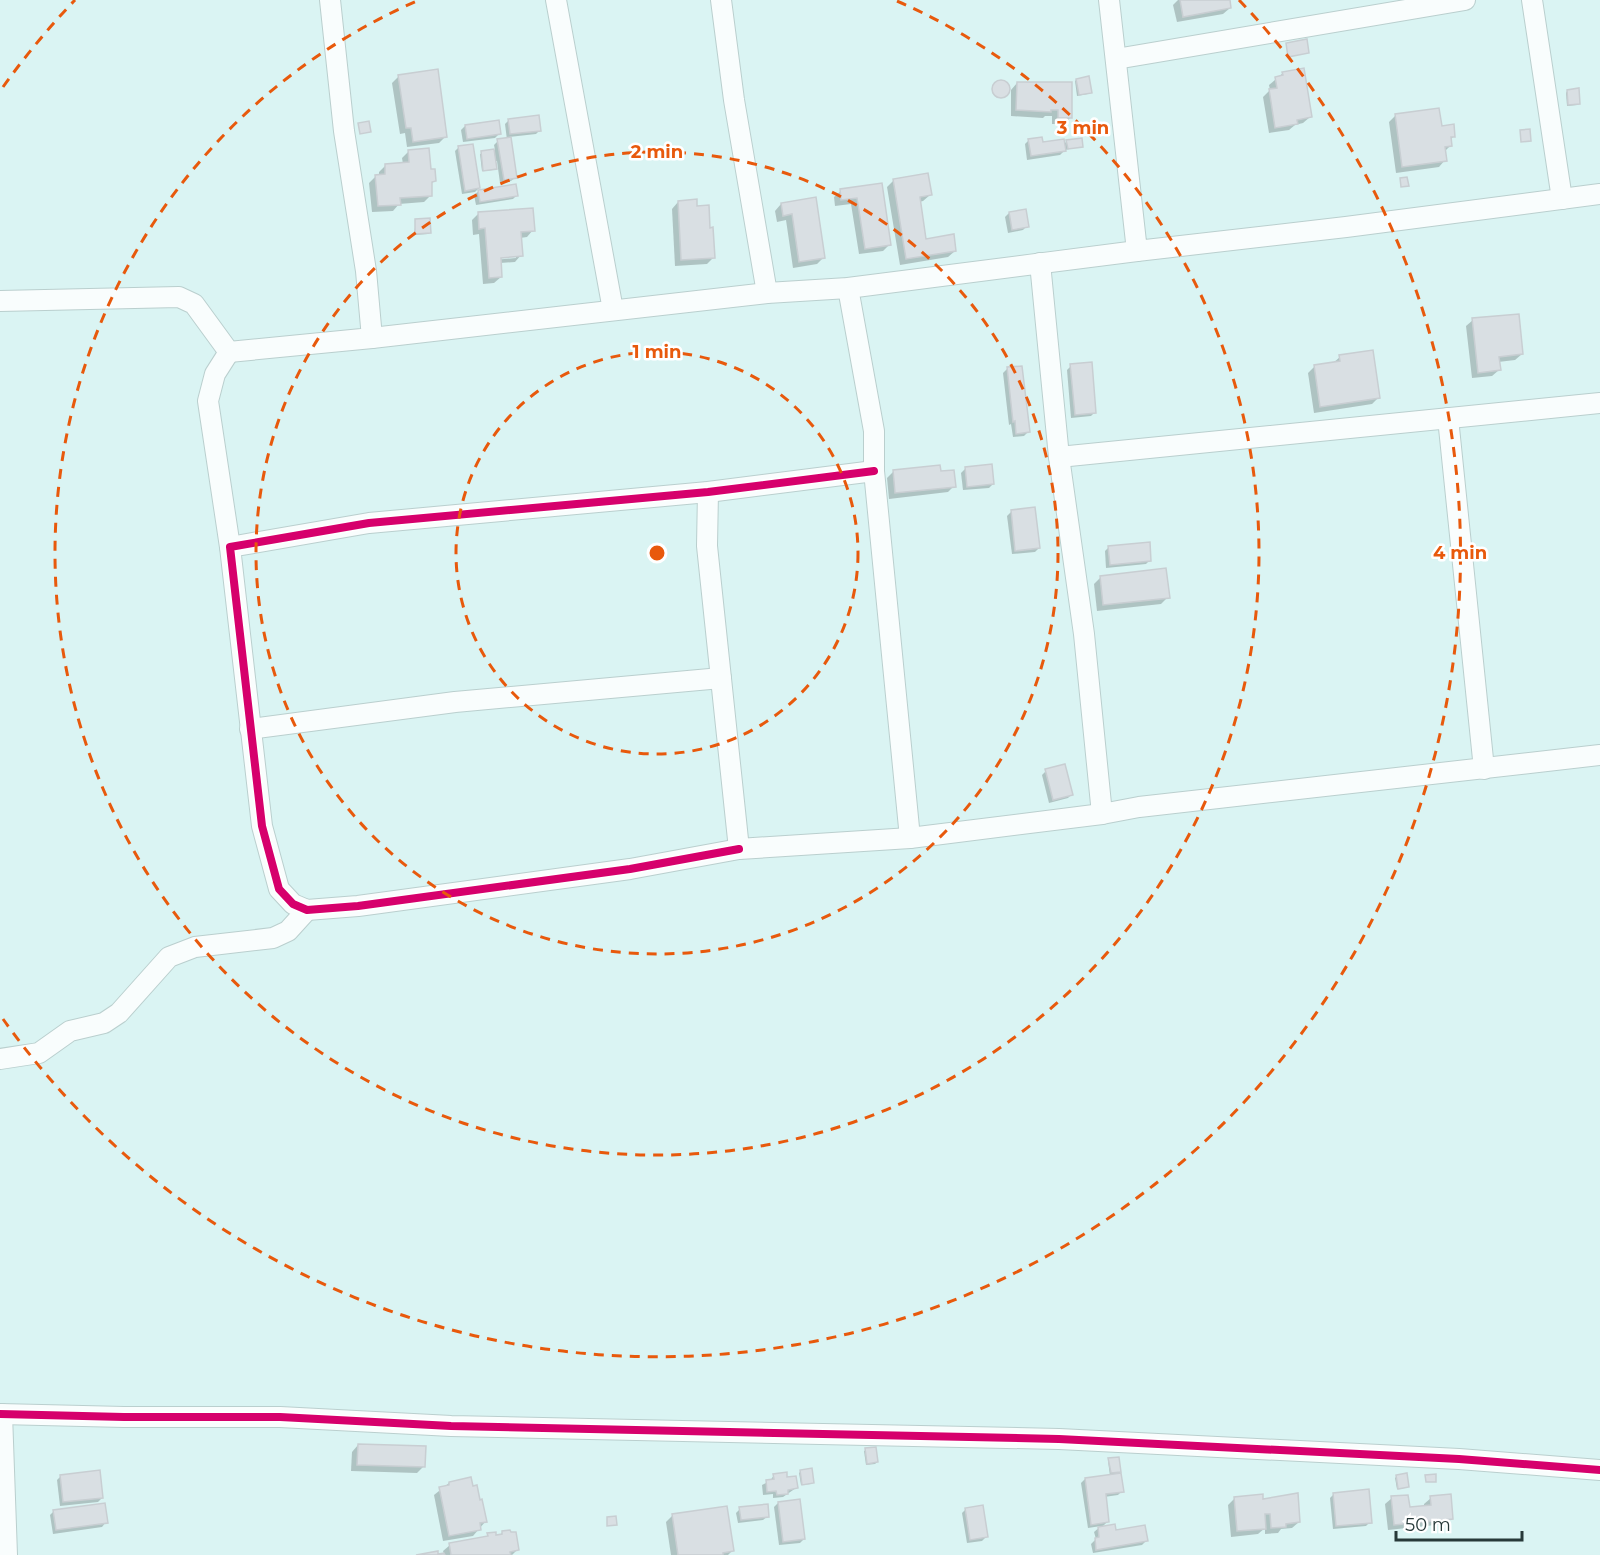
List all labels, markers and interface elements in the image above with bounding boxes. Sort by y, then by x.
text: 3 min [1056,117,1109,139]
text: 2 min [631,141,683,163]
text: 1 min [633,341,681,363]
text: 4 min [1433,542,1487,564]
centre of rings [647,543,667,563]
scale bar [1396,1504,1522,1542]
text: 50 m [1405,1514,1451,1536]

